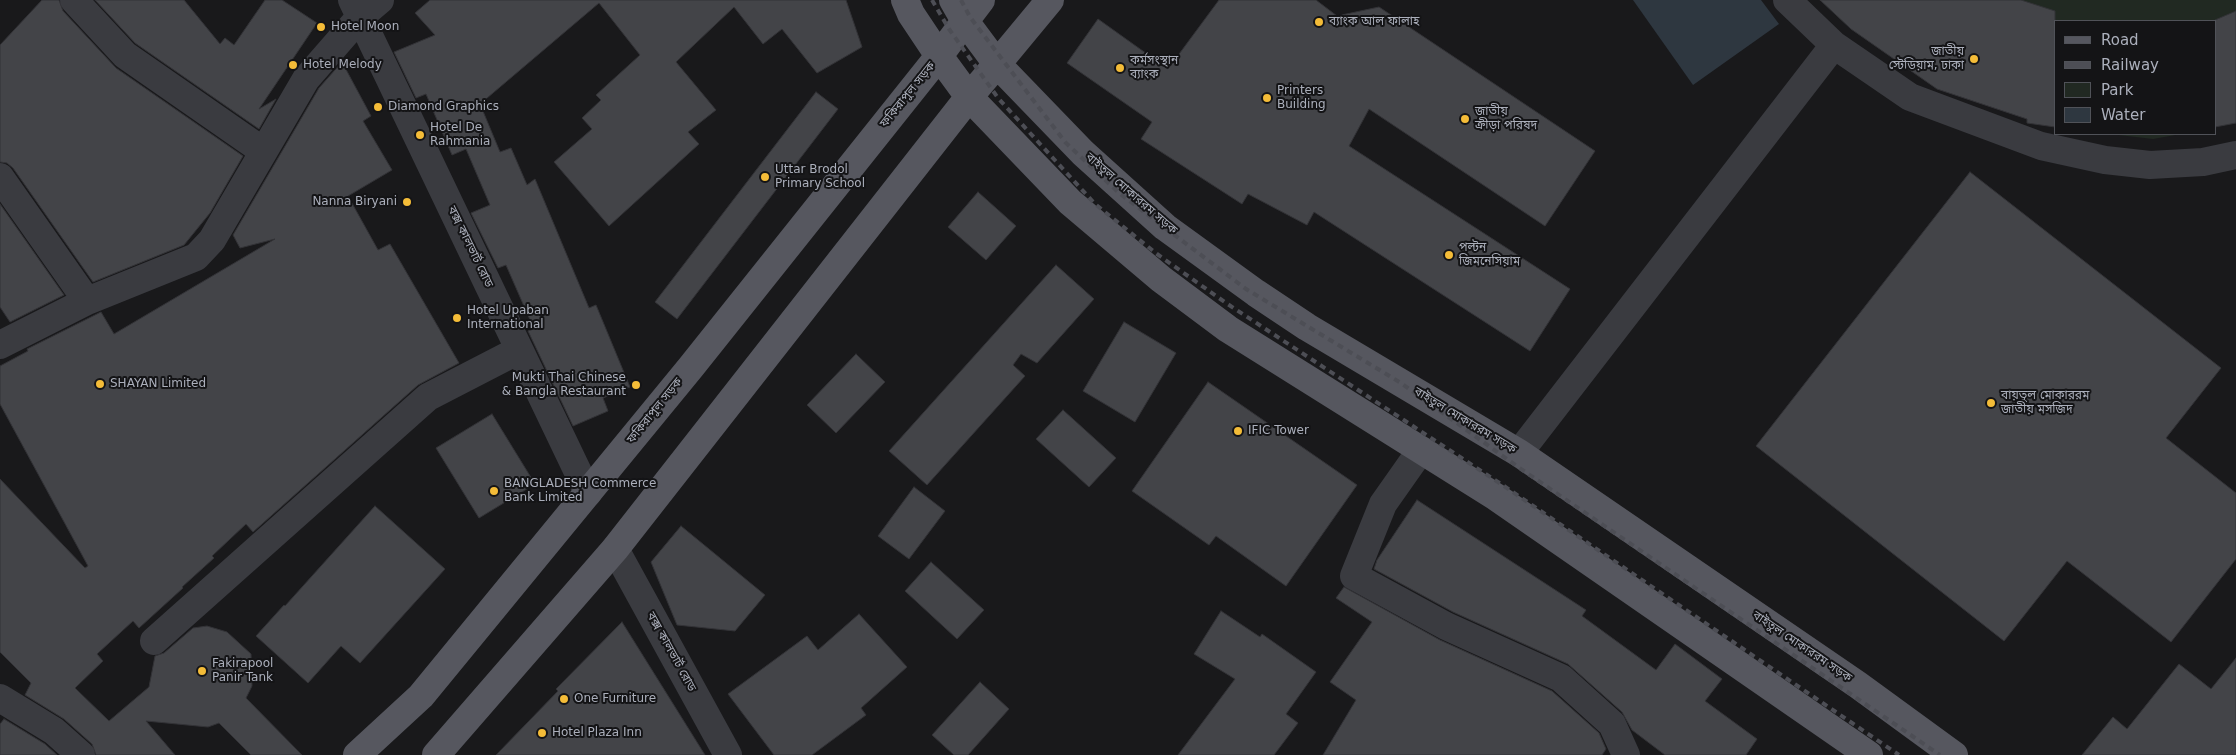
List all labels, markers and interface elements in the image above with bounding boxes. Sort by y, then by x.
place label: ব্যাংক আল ফালাহ [1329,15,1419,29]
marker: ব্যাংক আল ফালাহ [1313,16,1325,28]
place label: Hotel Moon [331,20,399,34]
legend [2054,20,2216,135]
marker: Hotel Moon [315,21,327,33]
text: Road [2101,31,2139,49]
place label: জাতীয় স্টেডিয়াম, ঢাকা [1889,45,1964,73]
marker: জাতীয় স্টেডিয়াম, ঢাকা [1968,53,1980,65]
place label: কর্মসংস্থান ব্যাংক [1130,54,1178,82]
text: Railway [2101,56,2159,74]
place label: Hotel Melody [303,58,382,72]
marker: Hotel Melody [287,59,299,71]
street label: ফকিরাপুল সড়ক [877,59,939,131]
marker: কর্মসংস্থান ব্যাংক [1114,62,1126,74]
text: Park [2101,81,2133,99]
place label: Printers Building [1277,84,1326,112]
marker: Printers Building [1261,92,1273,104]
place label: Diamond Graphics [388,100,499,114]
marker: Diamond Graphics [372,101,384,113]
place label: জাতীয় ক্রীড়া পরিষদ [1475,105,1537,133]
text: Water [2101,106,2145,124]
marker: জাতীয় ক্রীড়া পরিষদ [1459,113,1471,125]
place label: Hotel De Rahmania [430,121,490,149]
marker: Hotel De Rahmania [414,129,426,141]
street label: বাইতুল মোকাররম সড়ক [1082,150,1180,238]
place label: Uttar Brodol Primary School [775,163,865,191]
marker: Uttar Brodol Primary School [759,171,771,183]
place label: Nanna Biryani [312,195,397,209]
marker: Nanna Biryani [401,196,413,208]
street label: বক্স কালভার্ট রোড [444,204,496,290]
place label: পল্টন জিমনেসিয়াম [1459,241,1520,269]
marker: পল্টন জিমনেসিয়াম [1443,249,1455,261]
place label: Hotel Upaban International [467,304,549,332]
marker: Hotel Upaban International [451,312,463,324]
place label: Mukti Thai Chinese & Bangla Restaurant [502,371,626,399]
street label: ফকিরাপুল সড়ক [624,375,686,447]
place label: SHAYAN Limited [110,377,206,391]
marker: SHAYAN Limited [94,378,106,390]
marker: Mukti Thai Chinese & Bangla Restaurant [630,379,642,391]
street label: বাইতুল মোকাররম সড়ক [1411,385,1519,457]
place label: বায়তুল মোকাররম জাতীয় মসজিদ [2001,389,2089,417]
marker: বায়তুল মোকাররম জাতীয় মসজিদ [1985,397,1997,409]
place label: IFIC Tower [1248,424,1309,438]
marker: IFIC Tower [1232,425,1244,437]
place label: BANGLADESH Commerce Bank Limited [504,477,656,505]
marker: BANGLADESH Commerce Bank Limited [488,485,500,497]
street label: বাইতুল মোকাররম সড়ক [1750,608,1854,686]
street label: বক্স কালভার্ট রোড [643,610,699,694]
place label: Fakirapool Panir Tank [212,657,273,685]
marker: Fakirapool Panir Tank [196,665,208,677]
place label: One Furniture [574,692,656,706]
marker: One Furniture [558,693,570,705]
place label: Hotel Plaza Inn [552,726,642,740]
marker: Hotel Plaza Inn [536,727,548,739]

